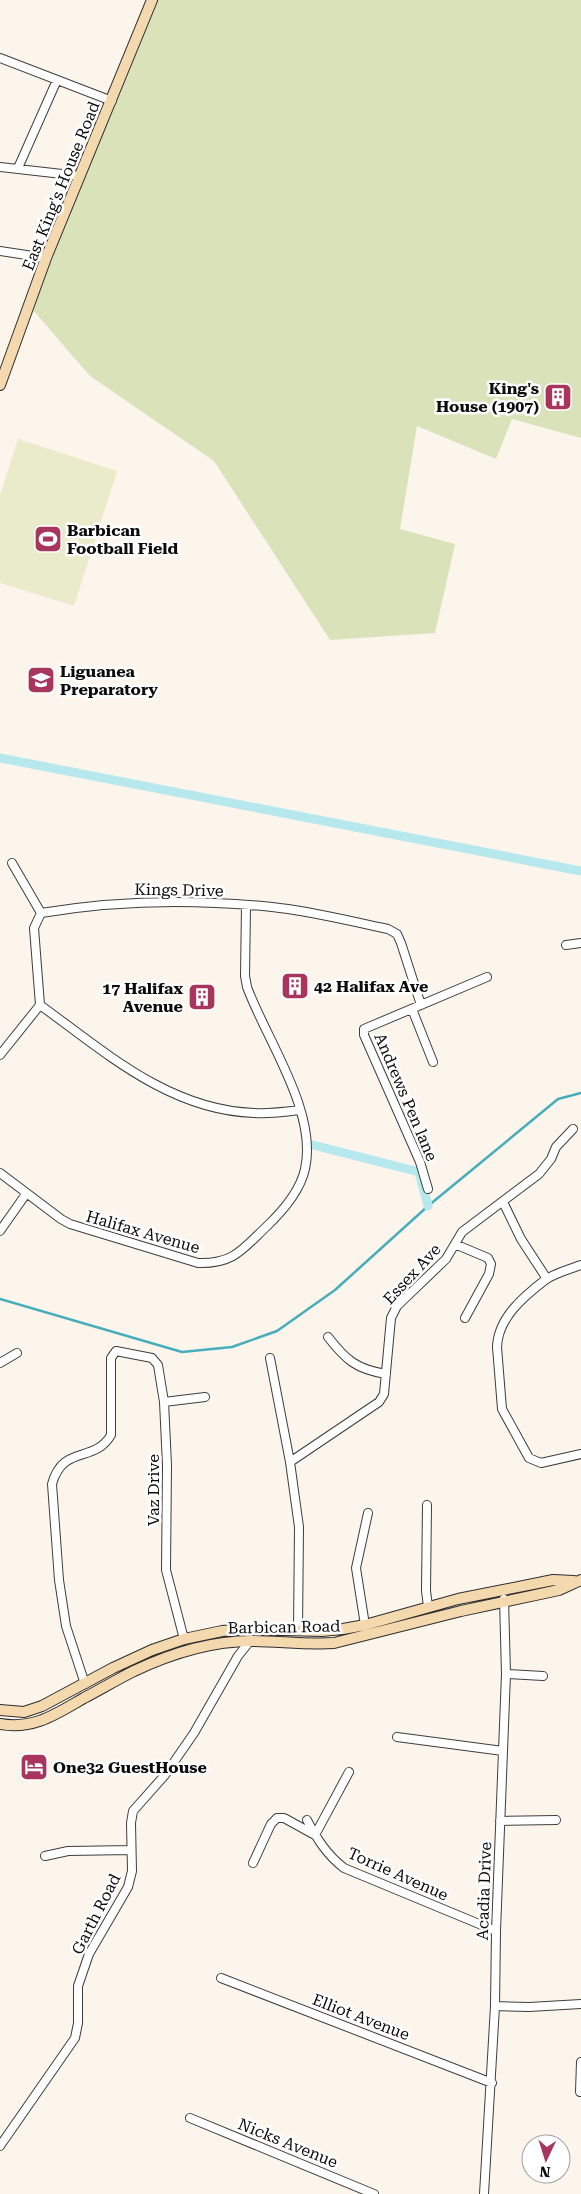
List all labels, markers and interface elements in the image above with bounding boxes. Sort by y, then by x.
street label: East King's House Road [18,99,104,273]
place label: King's House (1907) [436,379,539,416]
building icon: King's House (1907) [543,382,573,412]
place label: Barbican Football Field [67,521,179,558]
sports icon: Barbican Football Field [33,524,63,554]
place label: Liguanea Preparatory [60,662,158,699]
school or university icon: Liguanea Preparatory [26,665,56,695]
street label: Kings Drive [134,880,224,900]
building icon: 42 Halifax Ave [280,971,310,1001]
place label: 42 Halifax Ave [314,977,428,996]
place label: 17 Halifax Avenue [102,979,184,1016]
building icon: 17 Halifax Avenue [187,982,217,1012]
street label: Andrews Pen lane [370,1030,442,1164]
street label: Halifax Avenue [84,1207,202,1257]
street label: Essex Ave [379,1240,445,1308]
street label: Vaz Drive [144,1454,163,1526]
street label: Barbican Road [228,1617,340,1637]
hotel icon: One32 GuestHouse [19,1752,49,1782]
place label: One32 GuestHouse [53,1758,207,1777]
street label: Acadia Drive [473,1841,495,1941]
street label: Torrie Avenue [345,1843,451,1905]
street label: Garth Road [68,1871,124,1957]
street label: Elliot Avenue [310,1990,412,2044]
street label: Nicks Avenue [235,2114,341,2172]
north arrow [521,2134,571,2184]
text: N [539,2164,551,2180]

